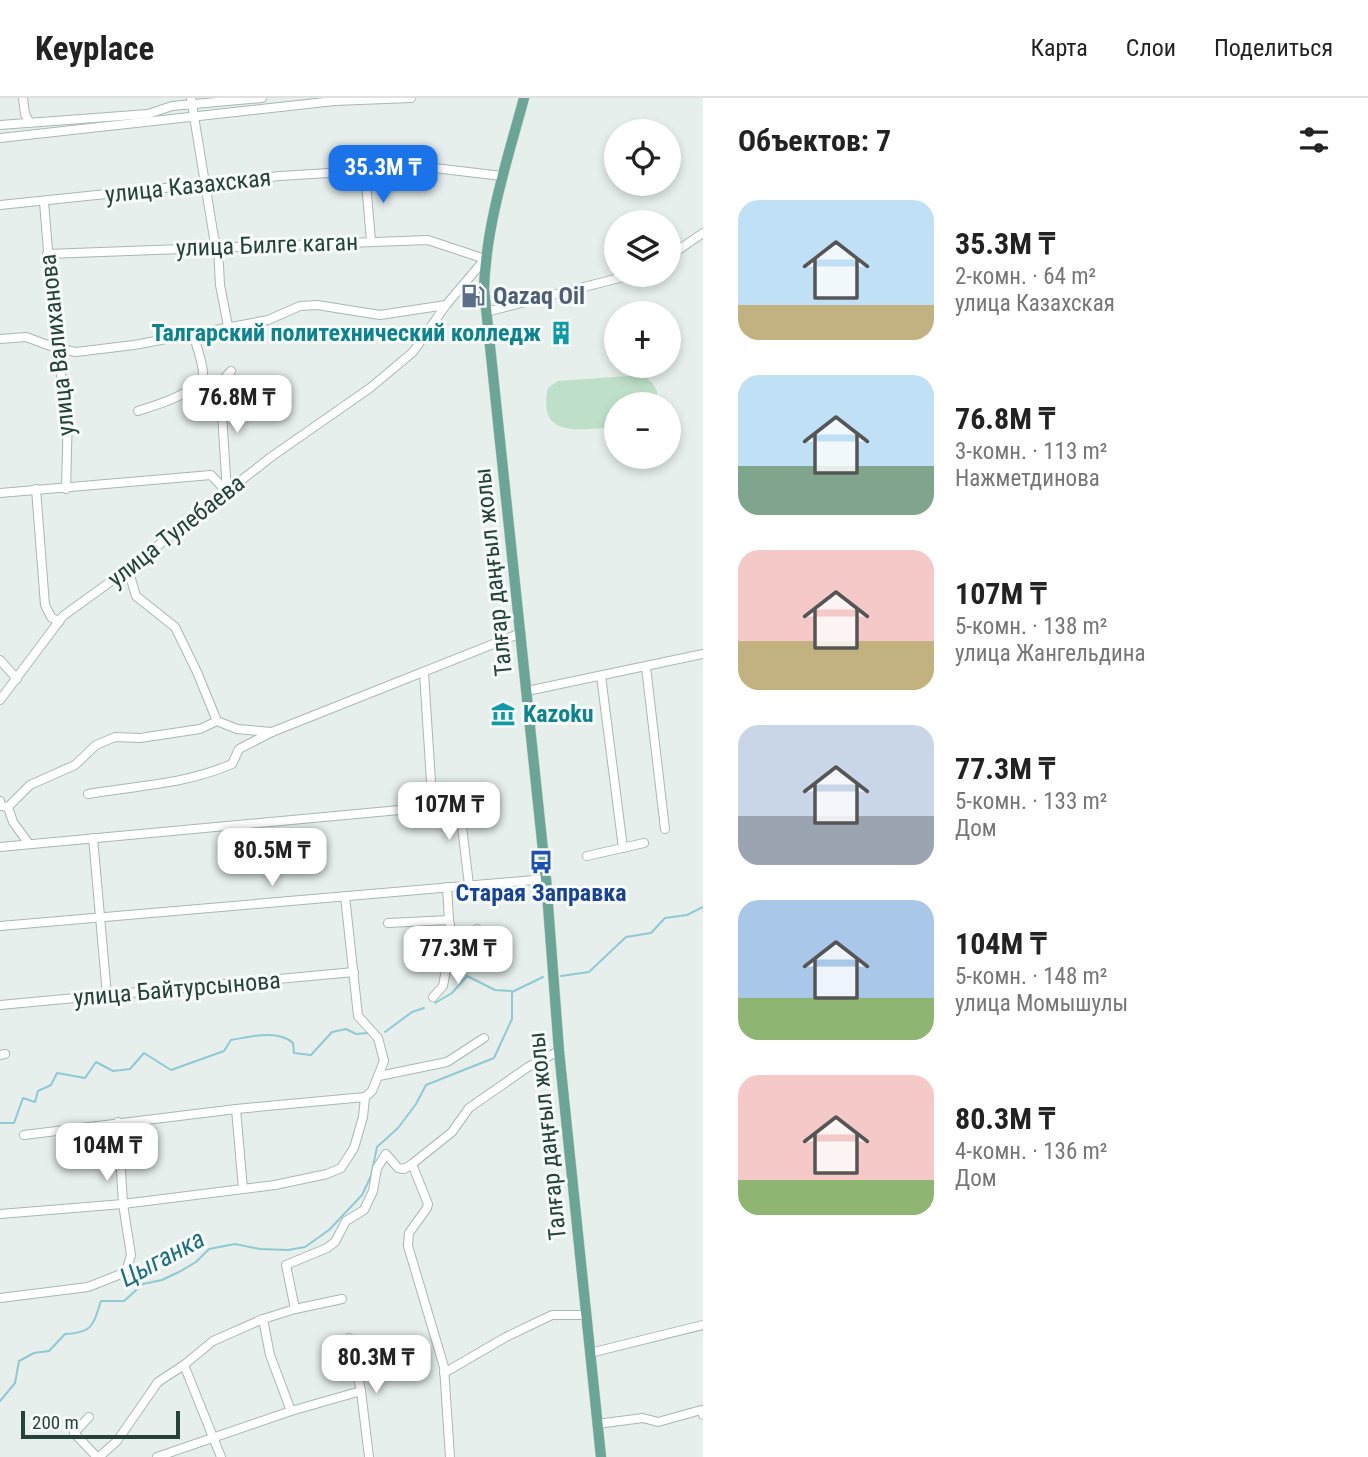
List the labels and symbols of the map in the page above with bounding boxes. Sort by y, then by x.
pin: 35.3M ₸ [318,146,448,205]
street label: улица Казахская [104,163,272,209]
street label: улица Билге каган [175,228,359,262]
street label: улица Валиханова [34,253,80,437]
fuel station icon: Qazaq Oil [459,282,487,310]
place label: Qazaq Oil [493,282,585,310]
place label: Талгарский политехнический колледж [151,319,541,347]
building icon: Талгарский политехнический колледж [547,319,575,347]
pin: 76.8M ₸ [172,376,302,435]
street label: Талғар даңғыл жолы [468,467,518,677]
street label: улица Тулебаева [102,469,250,593]
museum icon: Kazoku [489,700,517,728]
place label: Kazoku [523,700,593,728]
pin: 107M ₸ [392,782,506,842]
pin: 80.5M ₸ [207,828,337,888]
bus stop icon: Старая Заправка [527,848,555,876]
place label: Старая Заправка [455,879,627,907]
pin: 77.3M ₸ [393,926,523,986]
street label: улица Байтурсынова [72,966,282,1012]
street label: Талғар даңғыл жолы [522,1031,572,1241]
pin: 104M ₸ [50,1124,164,1183]
water label: Цыганка [114,1223,210,1293]
pin: 80.3M ₸ [311,1336,441,1395]
scale bar [21,1408,180,1440]

